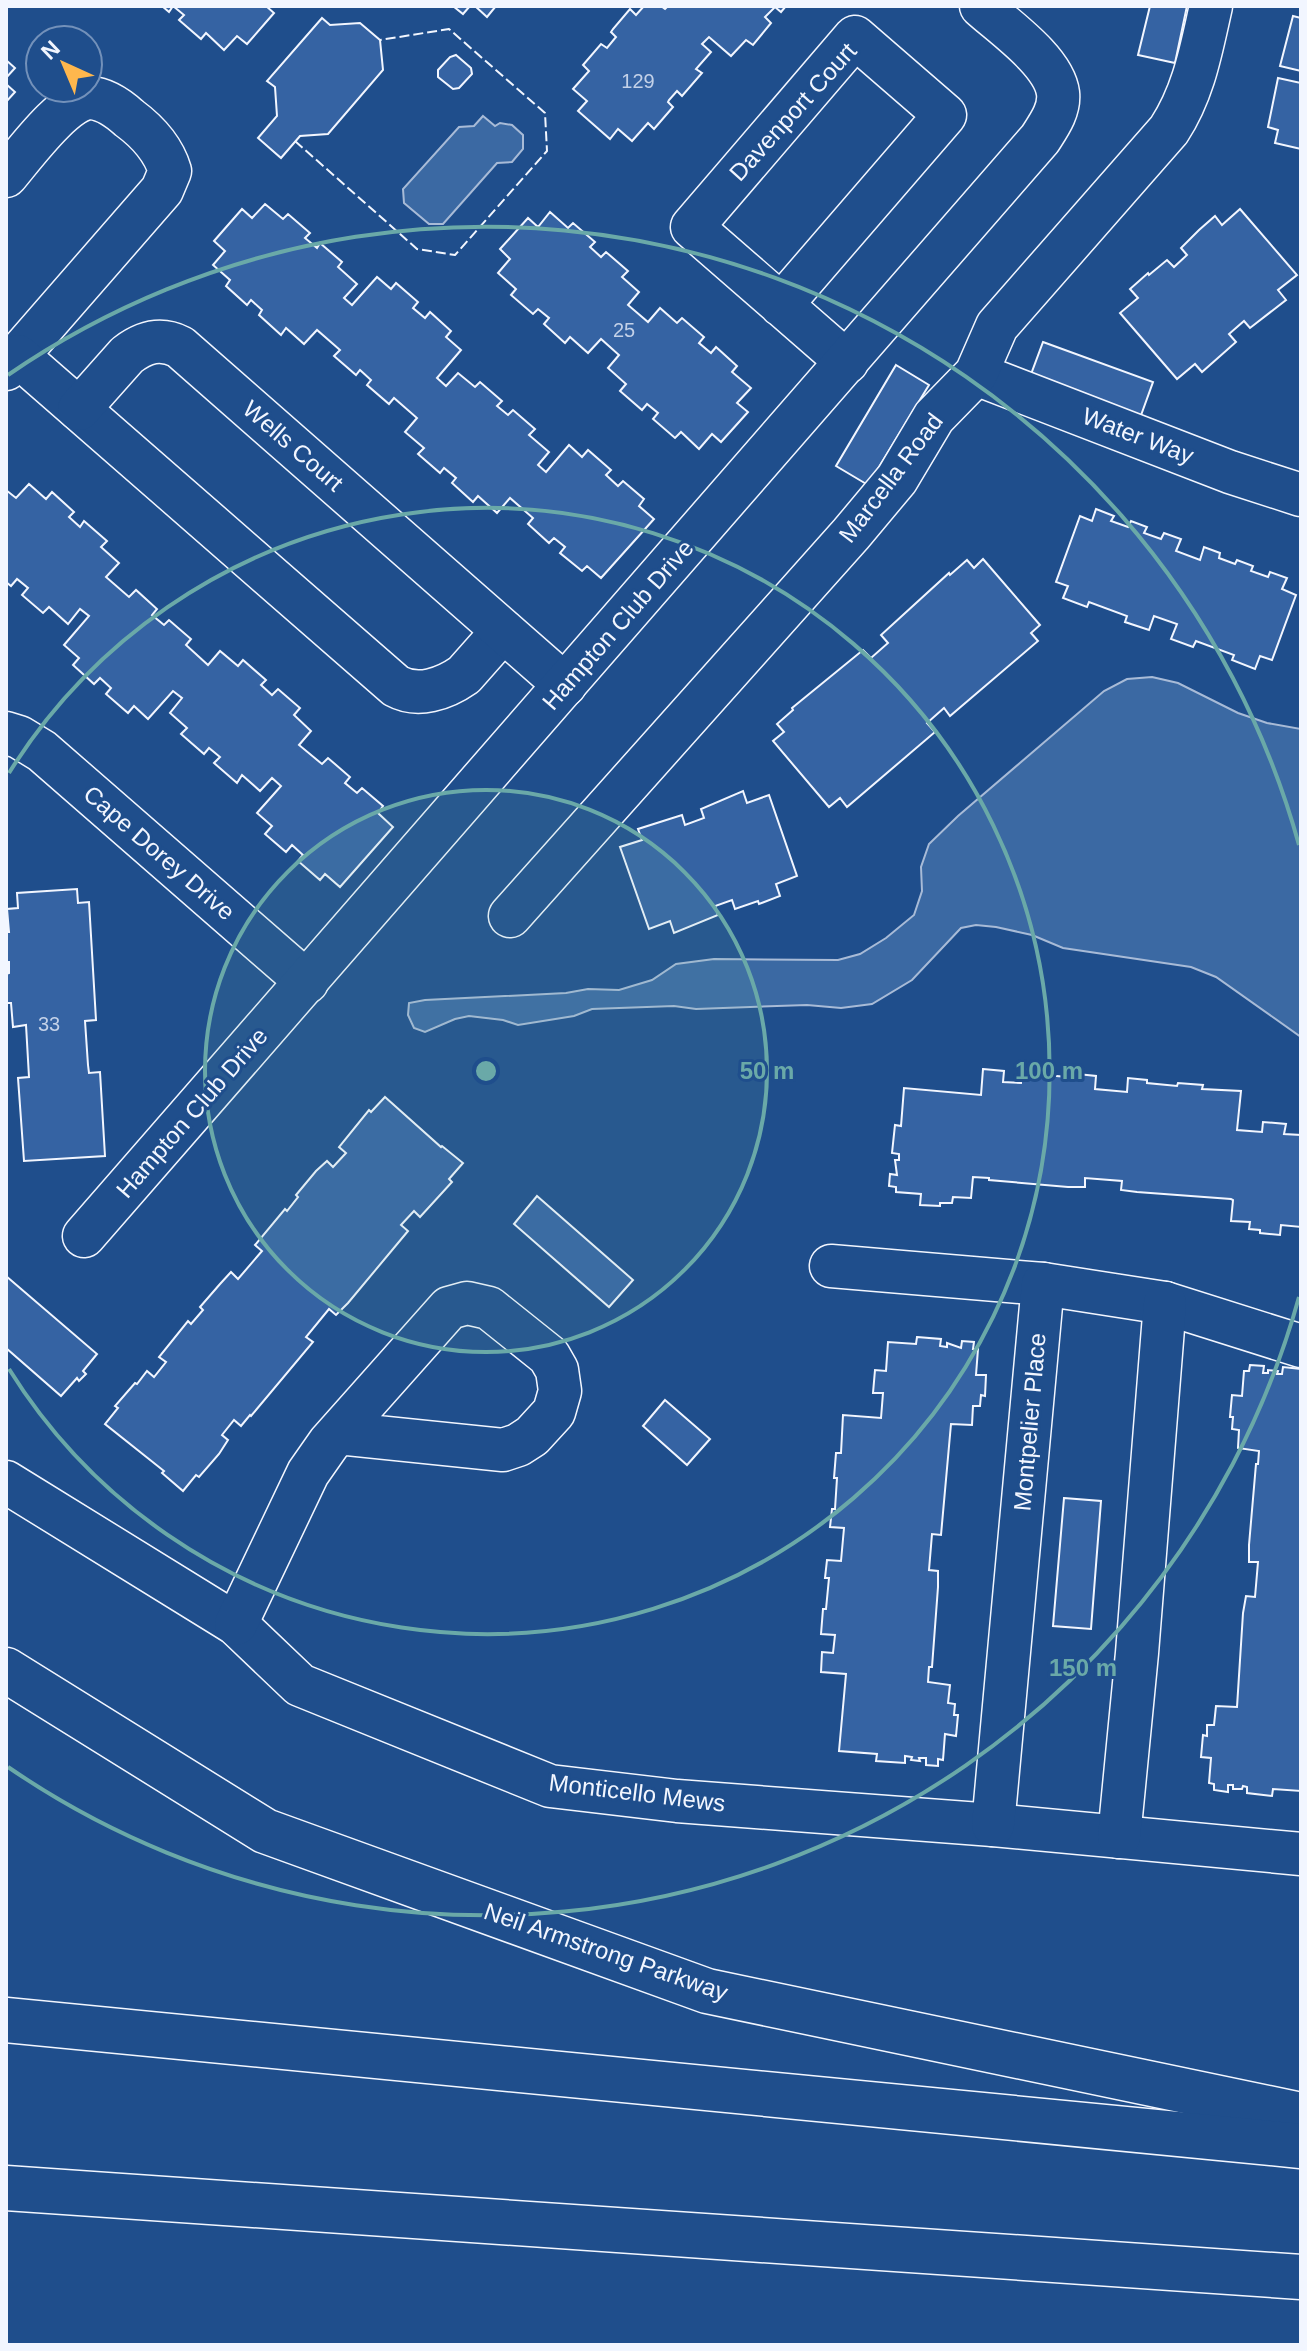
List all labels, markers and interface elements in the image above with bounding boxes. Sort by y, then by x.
north arrow [24,24,104,104]
text: N [36,35,65,64]
street label: Davenport Court [724,37,862,186]
house number: 129 [621,70,655,92]
house number: 25 [613,319,635,341]
street label: Wells Court [238,395,349,497]
street label: Water Way [1079,402,1198,469]
street label: Marcella Road [833,408,948,548]
street label: Hampton Club Drive [537,534,699,715]
street label: Cape Dorey Drive [78,780,240,925]
house number: 33 [38,1013,60,1035]
street label: Hampton Club Drive [111,1022,273,1203]
centre of rings [472,1057,500,1085]
text: 50 m [740,1057,794,1084]
text: 100 m [1015,1057,1083,1084]
street label: Montpelier Place [1008,1332,1051,1512]
text: 150 m [1049,1654,1117,1681]
street label: Monticello Mews [547,1768,727,1817]
street label: Neil Armstrong Parkway [481,1897,732,2006]

